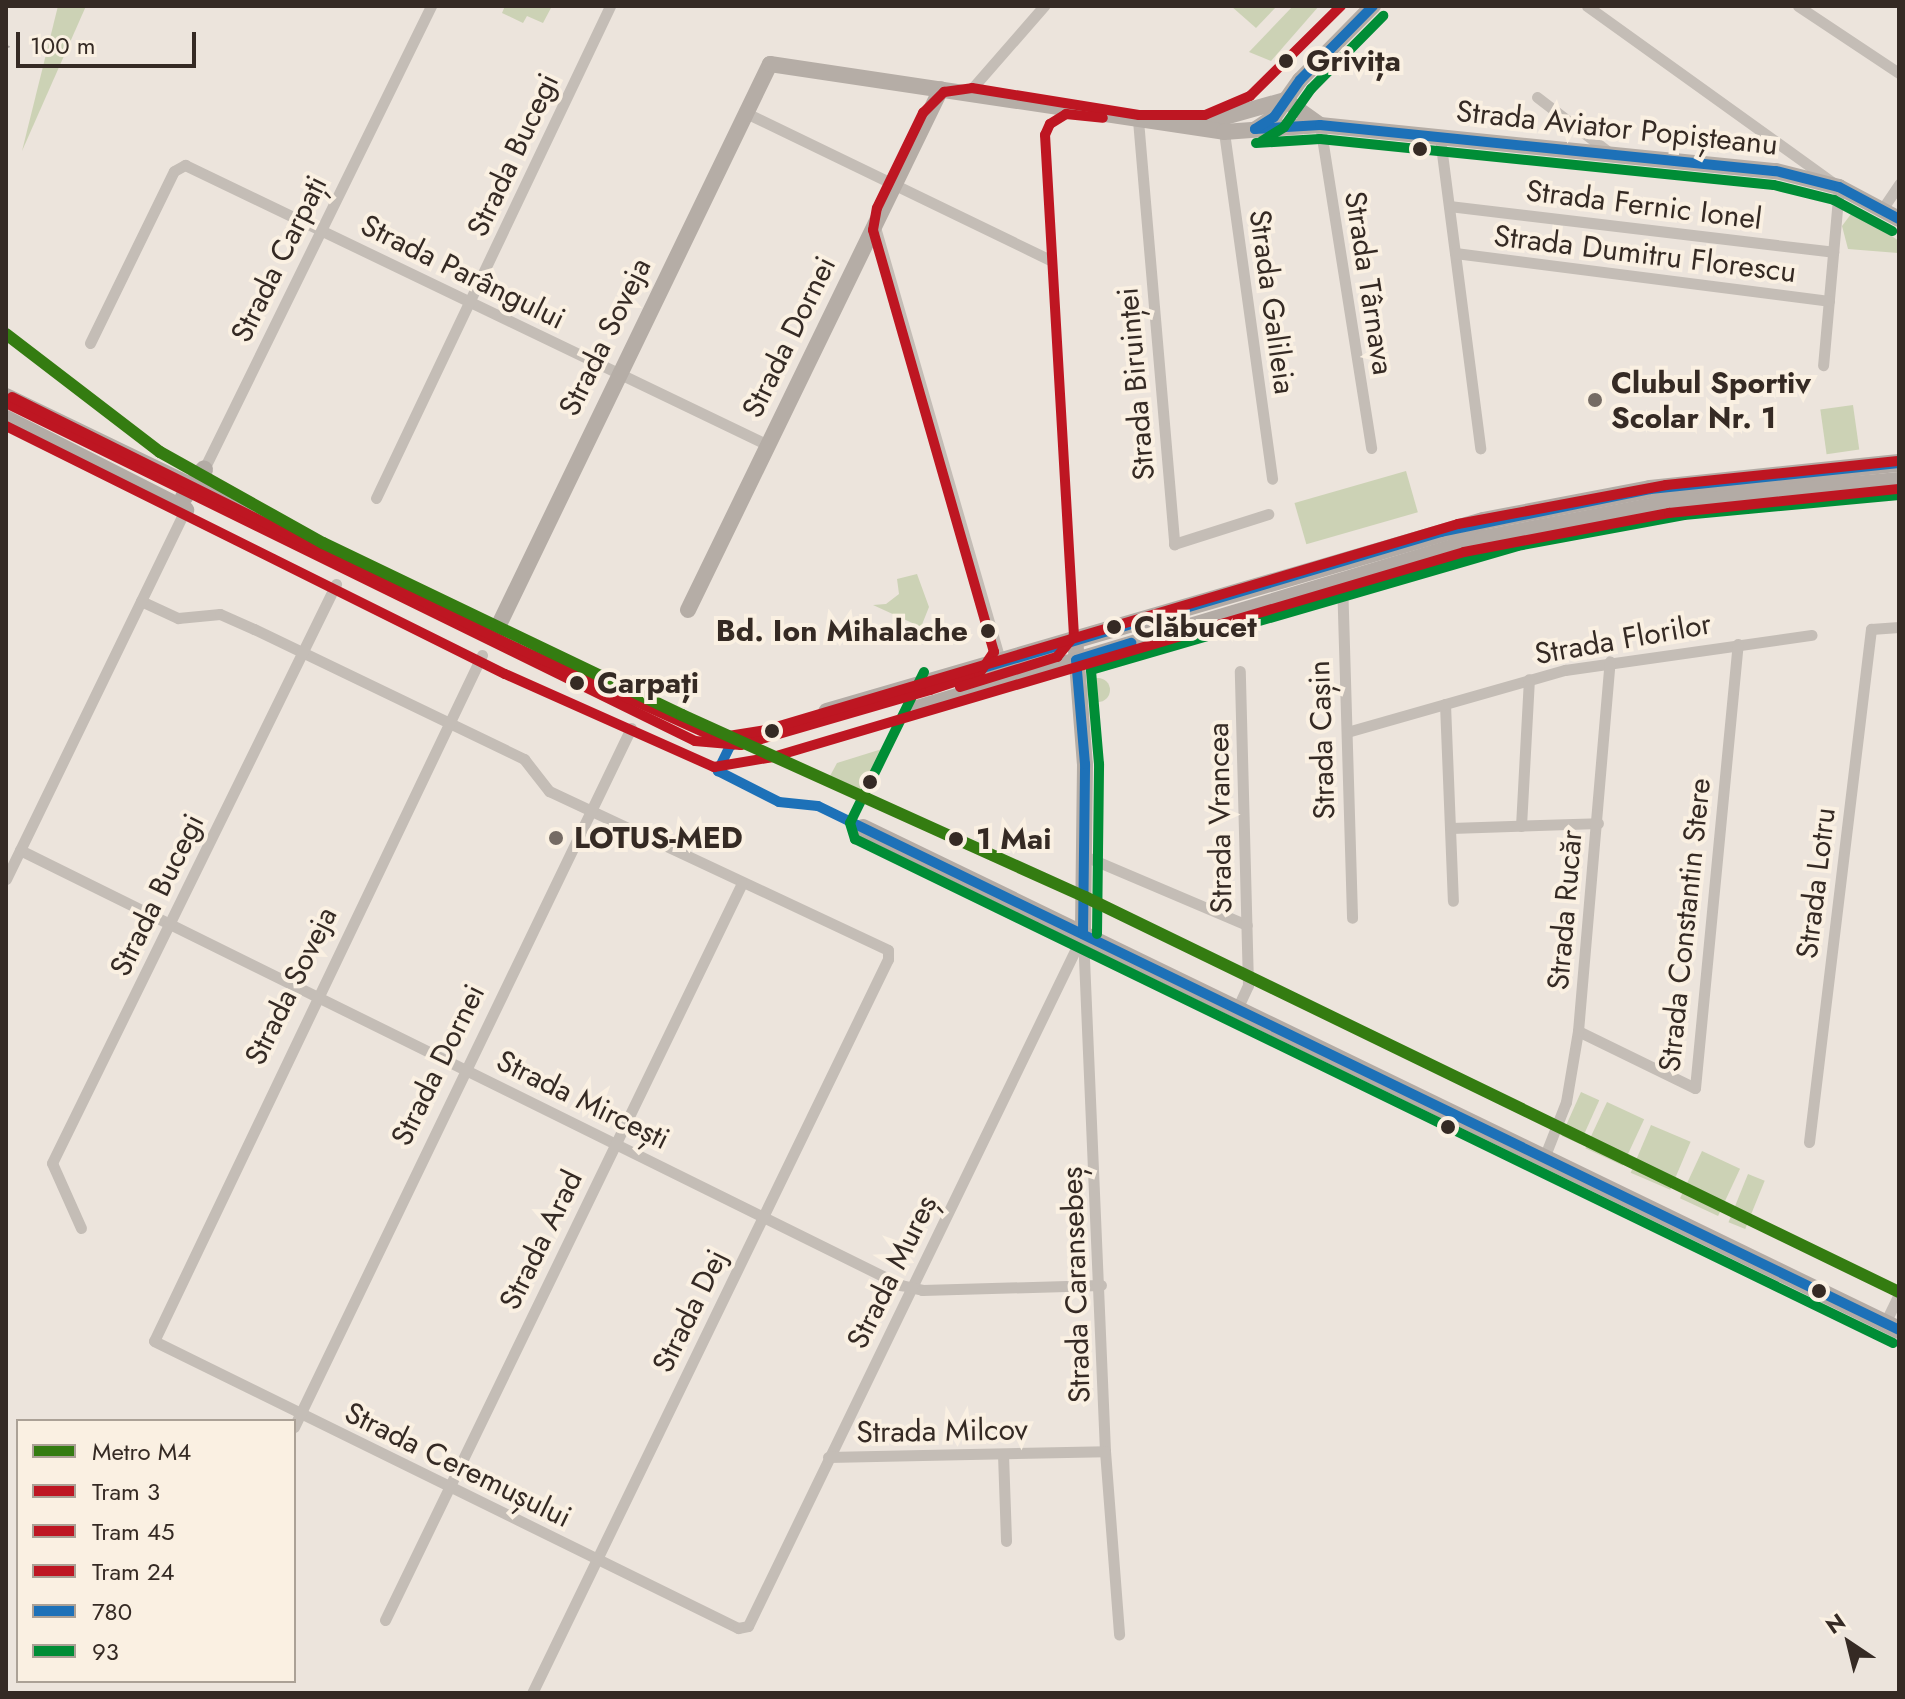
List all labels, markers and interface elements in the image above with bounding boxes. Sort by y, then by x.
scale bar [20,16,200,66]
text: 100 m [30,28,96,63]
place label: Grivița [1306,43,1401,79]
marker: Grivița [1273,48,1299,74]
street label: Strada Bucegi [459,68,567,242]
street label: Strada Aviator Popișteanu [1455,93,1779,163]
unlabelled marker [1412,141,1428,157]
street label: Strada Carpați [223,170,335,348]
street label: Strada Fernic Ionel [1524,173,1764,237]
street label: Strada Târnava [1337,189,1401,377]
street label: Strada Parângului [355,207,571,337]
street label: Strada Galileia [1241,207,1303,397]
street label: Strada Dumitru Florescu [1492,218,1798,290]
street label: Strada Dornei [734,250,844,424]
street label: Strada Soveja [551,252,659,422]
street label: Strada Biruinței [1110,286,1162,482]
place label: Clubul Sportiv Scolar Nr. 1 [1611,365,1811,436]
marker: Clubul Sportiv Scolar Nr. 1 [1586,391,1604,409]
street label: Strada Florilor [1532,606,1714,672]
place label: Clăbucet [1134,609,1257,645]
place label: Bd. Ion Mihalache [716,613,968,649]
marker: Clăbucet [1101,614,1127,640]
marker: Bd. Ion Mihalache [975,618,1001,644]
street label: Strada Cașin [1301,660,1343,820]
place label: Carpați [597,665,699,701]
marker: Carpați [564,670,590,696]
street label: Strada Vrancea [1200,722,1240,914]
unlabelled marker [764,723,780,739]
unlabelled marker [862,774,878,790]
street label: Strada Constantin Stere [1652,776,1718,1074]
street label: Strada Lotru [1789,805,1843,961]
street label: Strada Bucegi [102,808,212,982]
place label: LOTUS-MED [574,820,743,856]
place label: 1 Mai [976,821,1051,857]
marker: 1 Mai [943,826,969,852]
marker: LOTUS-MED [545,827,567,849]
street label: Strada Rucăr [1540,828,1590,992]
street label: Strada Soveja [237,901,345,1071]
street label: Strada Dornei [383,978,493,1152]
street label: Strada Mircești [491,1043,675,1157]
unlabelled marker [1440,1119,1456,1135]
street label: Strada Arad [492,1164,590,1316]
street label: Strada Caransebeș [1054,1166,1098,1404]
street label: Strada Mureș [839,1189,945,1355]
street label: Strada Dej [645,1244,735,1378]
unlabelled marker [1811,1283,1827,1299]
street label: Strada Ceremușului [339,1395,577,1535]
street label: Strada Milcov [856,1412,1028,1450]
legend [16,1419,296,1683]
text: Metro M4 [92,1434,191,1469]
text: Tram 3 [92,1474,160,1509]
text: Tram 45 [92,1514,174,1549]
text: Tram 24 [92,1554,175,1589]
text: 780 [92,1594,132,1629]
north arrow [1809,1603,1889,1683]
text: N [1819,1605,1852,1641]
text: 93 [92,1634,119,1669]

